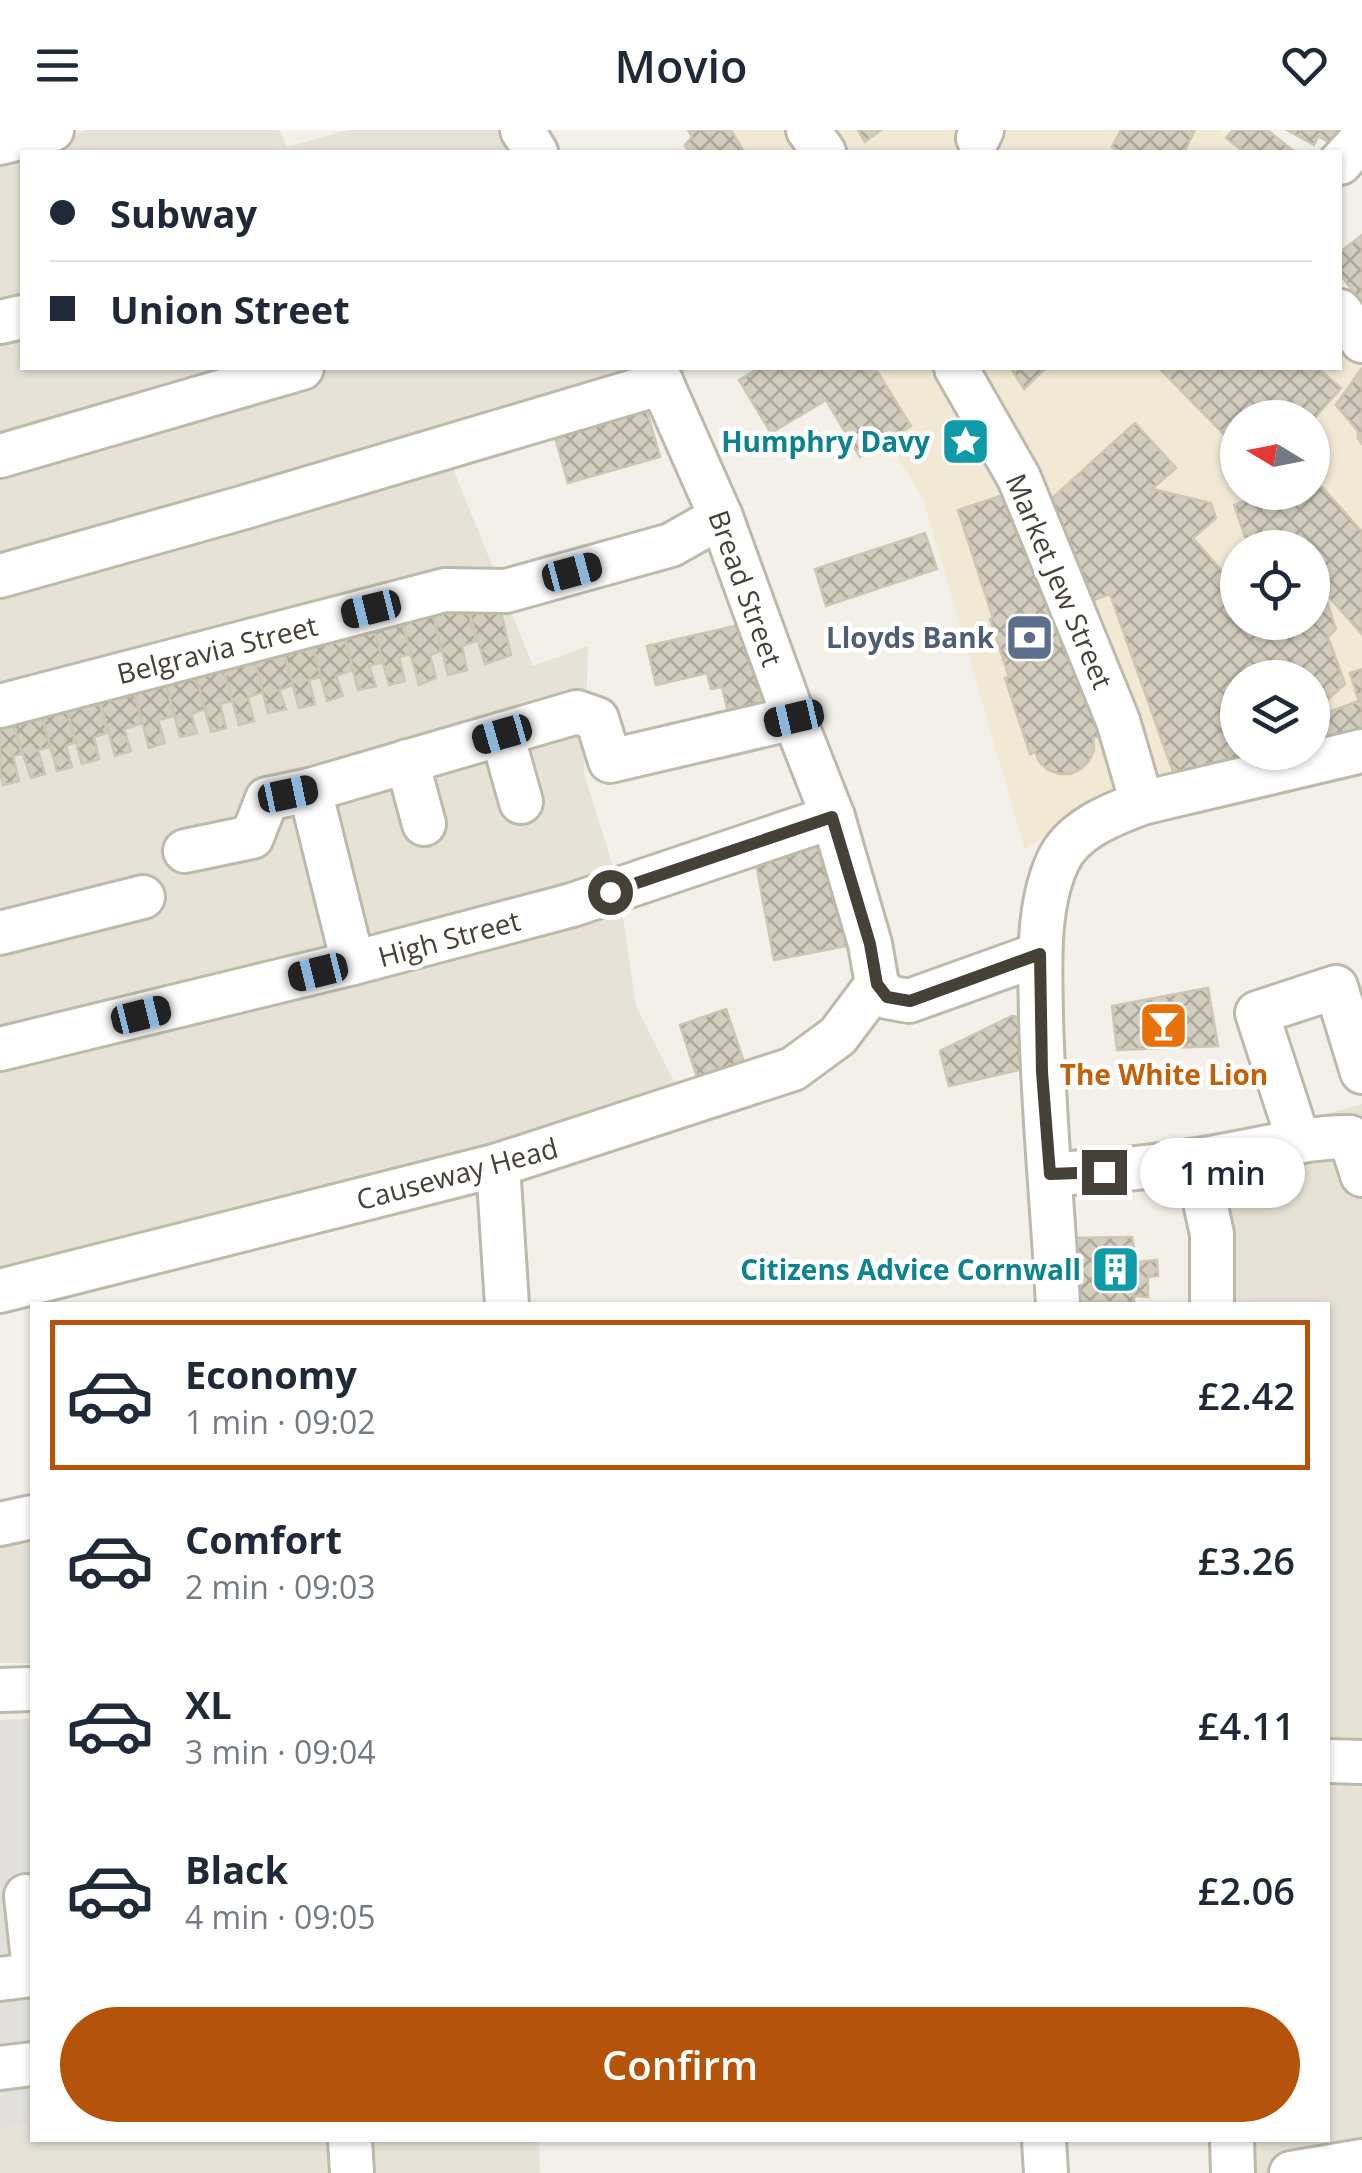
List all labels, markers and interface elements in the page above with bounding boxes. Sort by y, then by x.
text: Movio [615,35,747,96]
icon: menu [30,38,85,93]
icon: heart [1277,38,1332,93]
text: Subway [110,187,257,239]
text: Union Street [110,283,350,335]
north arrow [1220,400,1330,510]
map controls [1220,400,1330,770]
place icon: Humphry Davy [939,415,991,467]
place label: Humphry Davy [721,422,930,460]
street label: Market Jew Street [998,468,1122,694]
street label: Bread Street [700,505,792,671]
button: locate [1220,530,1330,640]
car [539,550,605,594]
car [338,587,404,631]
street label: Belgravia Street [113,606,321,692]
bank icon: Lloyds Bank [1003,611,1055,663]
place label: Lloyds Bank [826,618,995,656]
button: layers [1220,660,1330,770]
car [761,697,827,739]
car [469,711,535,757]
car [256,773,320,815]
route start [588,870,633,915]
street label: High Street [374,901,524,975]
car [285,950,351,994]
car [108,993,174,1037]
bar icon: The White Lion [1138,1000,1190,1052]
place label: The White Lion [1060,1055,1268,1093]
street label: Causeway Head [352,1128,562,1218]
callout: 1 min [1139,1137,1304,1207]
route end [1082,1150,1127,1195]
text: 1 min [1179,1151,1266,1194]
building icon: Citizens Advice Cornwall [1090,1243,1142,1295]
place label: Citizens Advice Cornwall [740,1250,1081,1288]
text: Economy [185,1348,357,1400]
icon: car [65,1350,155,1440]
text: £2.42 [1198,1369,1295,1421]
text: 1 min · 09:02 [185,1400,376,1443]
text: Comfort [185,1513,342,1565]
icon: car [65,1515,155,1605]
text: £3.26 [1198,1534,1295,1586]
text: 2 min · 09:03 [185,1565,376,1608]
text: XL [185,1678,232,1730]
icon: car [65,1680,155,1770]
text: £4.11 [1198,1699,1295,1751]
text: 3 min · 09:04 [185,1730,376,1773]
text: Black [185,1843,288,1895]
icon: car [65,1845,155,1935]
text: £2.06 [1198,1864,1295,1916]
text: 4 min · 09:05 [185,1895,376,1938]
button: Confirm [60,2007,1300,2122]

